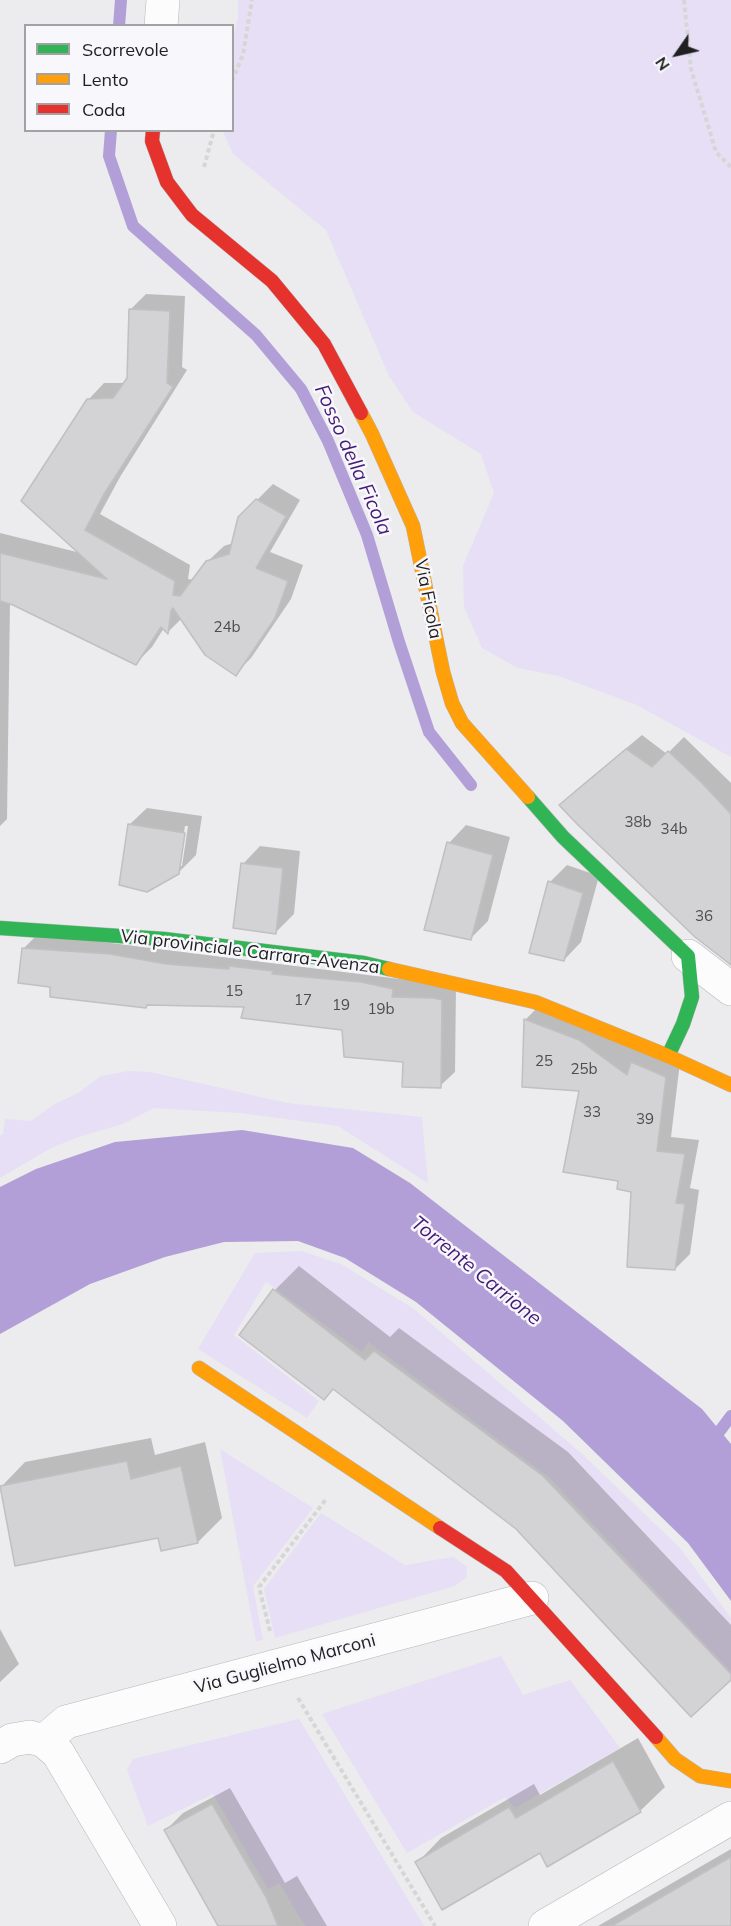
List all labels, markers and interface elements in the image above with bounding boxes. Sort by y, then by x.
legend [24,24,234,132]
north arrow [647,24,707,84]
text: Scorrevole [82,38,169,61]
text: N [650,53,674,75]
text: Lento [82,68,129,91]
text: Coda [82,98,126,121]
water label: Fosso della Ficola [309,381,397,539]
street label: Via Ficola [410,557,446,641]
house number: 24b [214,618,240,636]
house number: 38b [625,813,651,831]
house number: 34b [661,820,687,838]
house number: 36 [695,907,713,925]
street label: Via provinciale Carrara-Avenza [119,925,381,979]
house number: 15 [225,982,243,1000]
house number: 17 [294,991,312,1009]
house number: 19 [332,996,350,1014]
house number: 19b [368,1000,394,1018]
house number: 25 [535,1052,553,1070]
house number: 25b [571,1060,597,1078]
house number: 33 [583,1103,601,1121]
house number: 39 [636,1110,654,1128]
water label: Torrente Carrione [406,1211,546,1331]
street label: Via Guglielmo Marconi [192,1629,378,1699]

